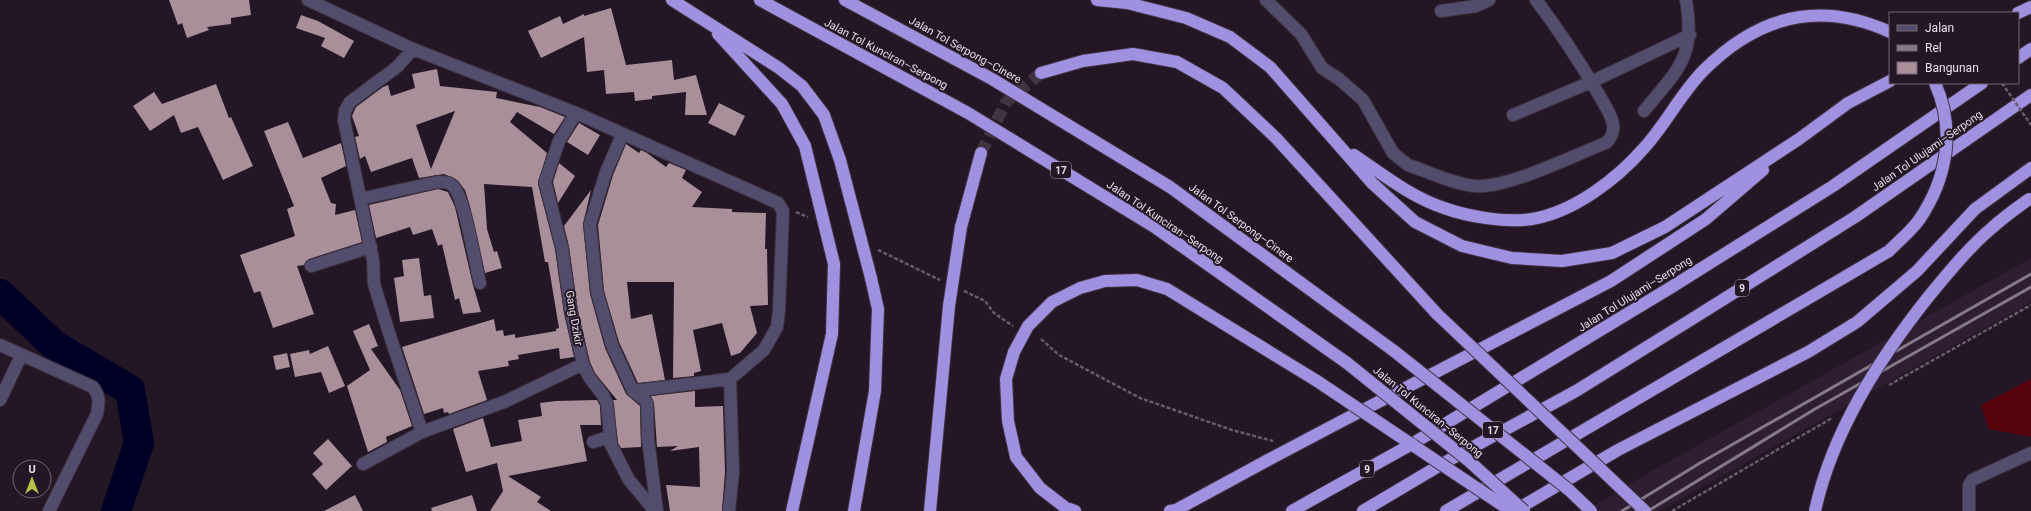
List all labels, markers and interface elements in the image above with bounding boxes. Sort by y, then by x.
legend [1889,12,2019,84]
street label: Jalan Tol Serpong–Cinere [907,14,1023,86]
street label: Jalan Tol Kunciran–Serpong [822,16,950,92]
text: Jalan [1925,21,1954,35]
text: Rel [1925,41,1942,55]
text: Bangunan [1925,61,1979,75]
street label: Jalan Tol Ulujami–Serpong [1869,108,1985,194]
road number: 17 [1051,162,1071,178]
street label: Jalan Tol Kunciran–Serpong [1104,178,1226,266]
street label: Jalan Tol Serpong–Cinere [1186,181,1296,265]
street label: Jalan Tol Ulujami–Serpong [1576,254,1694,334]
road number: 9 [1735,280,1749,296]
street label: Gang Dzikir [563,289,585,347]
street label: Jalan Tol Kunciran–Serpong [1370,364,1486,460]
road number: 17 [1483,422,1503,438]
north arrow [12,459,52,499]
road number: 9 [1360,461,1374,477]
text: U [28,463,36,476]

